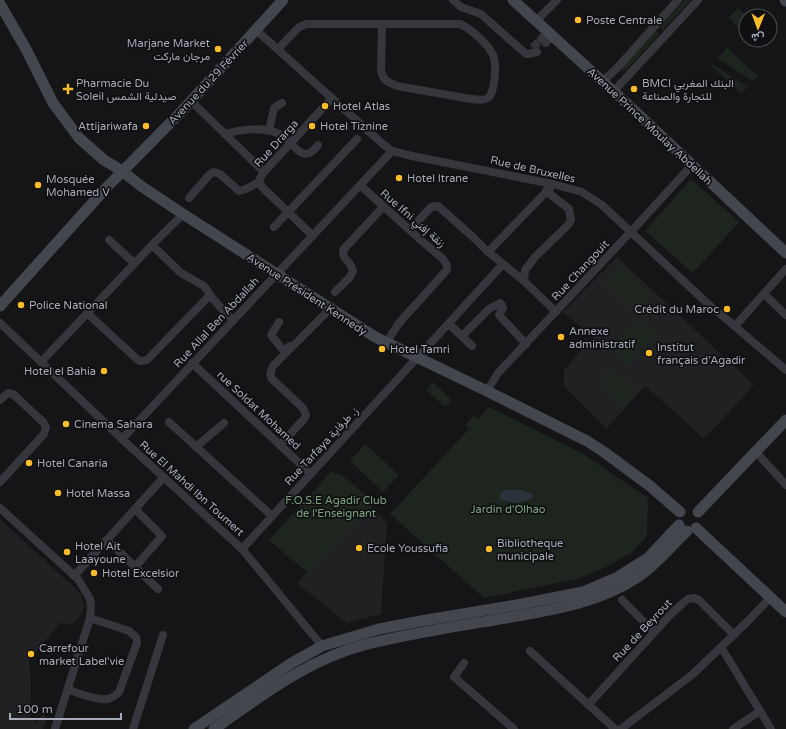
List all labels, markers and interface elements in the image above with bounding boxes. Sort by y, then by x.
north arrow [738,8,778,48]
place label: Poste Centrale [586,14,662,27]
marker: Poste Centrale [573,15,583,25]
text: ش [751,31,765,44]
place label: Marjane Market مرجان ماركت [127,37,210,63]
street label: Avenue du 29 Février [166,37,252,127]
marker: Marjane Market مرجان ماركت [213,44,223,54]
street label: Avenue Prince Moulay Abdellah [584,65,715,188]
place label: Pharmacie Du Soleil صيدلية الشمس [76,77,176,103]
place label: BMCI البنك المغربي للتجارة والصناعة [642,77,734,103]
marker: Pharmacie Du Soleil صيدلية الشمس [63,84,73,94]
marker: BMCI البنك المغربي للتجارة والصناعة [629,84,639,94]
place label: Hotel Atlas [333,100,390,113]
marker: Hotel Atlas [320,101,330,111]
street label: Rue Drarga [252,117,301,170]
place label: Attijariwafa [78,120,138,133]
place label: Hotel Tiznine [320,120,388,133]
marker: Attijariwafa [141,121,151,131]
marker: Hotel Tiznine [307,121,317,131]
street label: Rue de Bruxelles [489,153,577,186]
place label: Hotel Itrane [407,172,468,185]
place label: Mosquée Mohamed V [46,173,110,199]
marker: Hotel Itrane [394,173,404,183]
marker: Mosquée Mohamed V [33,180,43,190]
street label: Rue Ifni زنقة إفني [376,187,448,253]
street label: Rue Changouit [549,237,612,303]
street label: Avenue Président Kennedy [244,251,369,338]
street label: Rue Allal Ben Abdallah [171,274,262,370]
place label: Police National [29,299,107,312]
marker: Police National [16,300,26,310]
place label: Crédit du Maroc [635,303,719,316]
marker: Crédit du Maroc [722,304,732,314]
place label: Annexe administratif [569,325,636,351]
marker: Annexe administratif [556,332,566,342]
place label: Institut français d’Agadir [657,341,746,367]
place label: Hotel Tamri [390,343,450,356]
marker: Hotel Tamri [377,344,387,354]
marker: Institut français d’Agadir [644,348,654,358]
place label: Hotel el Bahia [24,365,96,378]
marker: Hotel el Bahia [99,366,109,376]
street label: rue Soldat Mohamed [214,368,303,453]
street label: Rue Tarfaya ز. طرفاية [282,404,361,488]
place label: Cinema Sahara [74,418,153,431]
marker: Cinema Sahara [61,419,71,429]
street label: Rue El Mahdi Ibn Toumert [137,438,247,539]
place label: Hotel Canaria [37,457,108,470]
marker: Hotel Canaria [24,458,34,468]
place label: Hotel Massa [66,487,130,500]
marker: Hotel Massa [53,488,63,498]
park label: F.O.S.E Agadir Club de l'Enseignant [285,494,387,520]
park label: Jardin d'Olhao [470,503,546,516]
place label: Bibliotheque municipale [497,537,563,563]
place label: Hotel Ait Laayoune [75,540,126,566]
place label: Ecole Youssufia [367,542,448,555]
marker: Ecole Youssufia [354,543,364,553]
marker: Bibliotheque municipale [484,544,494,554]
marker: Hotel Ait Laayoune [62,547,72,557]
place label: Hotel Excelsior [102,567,180,580]
marker: Hotel Excelsior [89,568,99,578]
street label: Rue de Beyrout [610,596,675,664]
place label: Carrefour market Label'vie [39,642,124,668]
marker: Carrefour market Label'vie [26,649,36,659]
scale bar [10,695,121,721]
text: 100 m [16,702,53,716]

